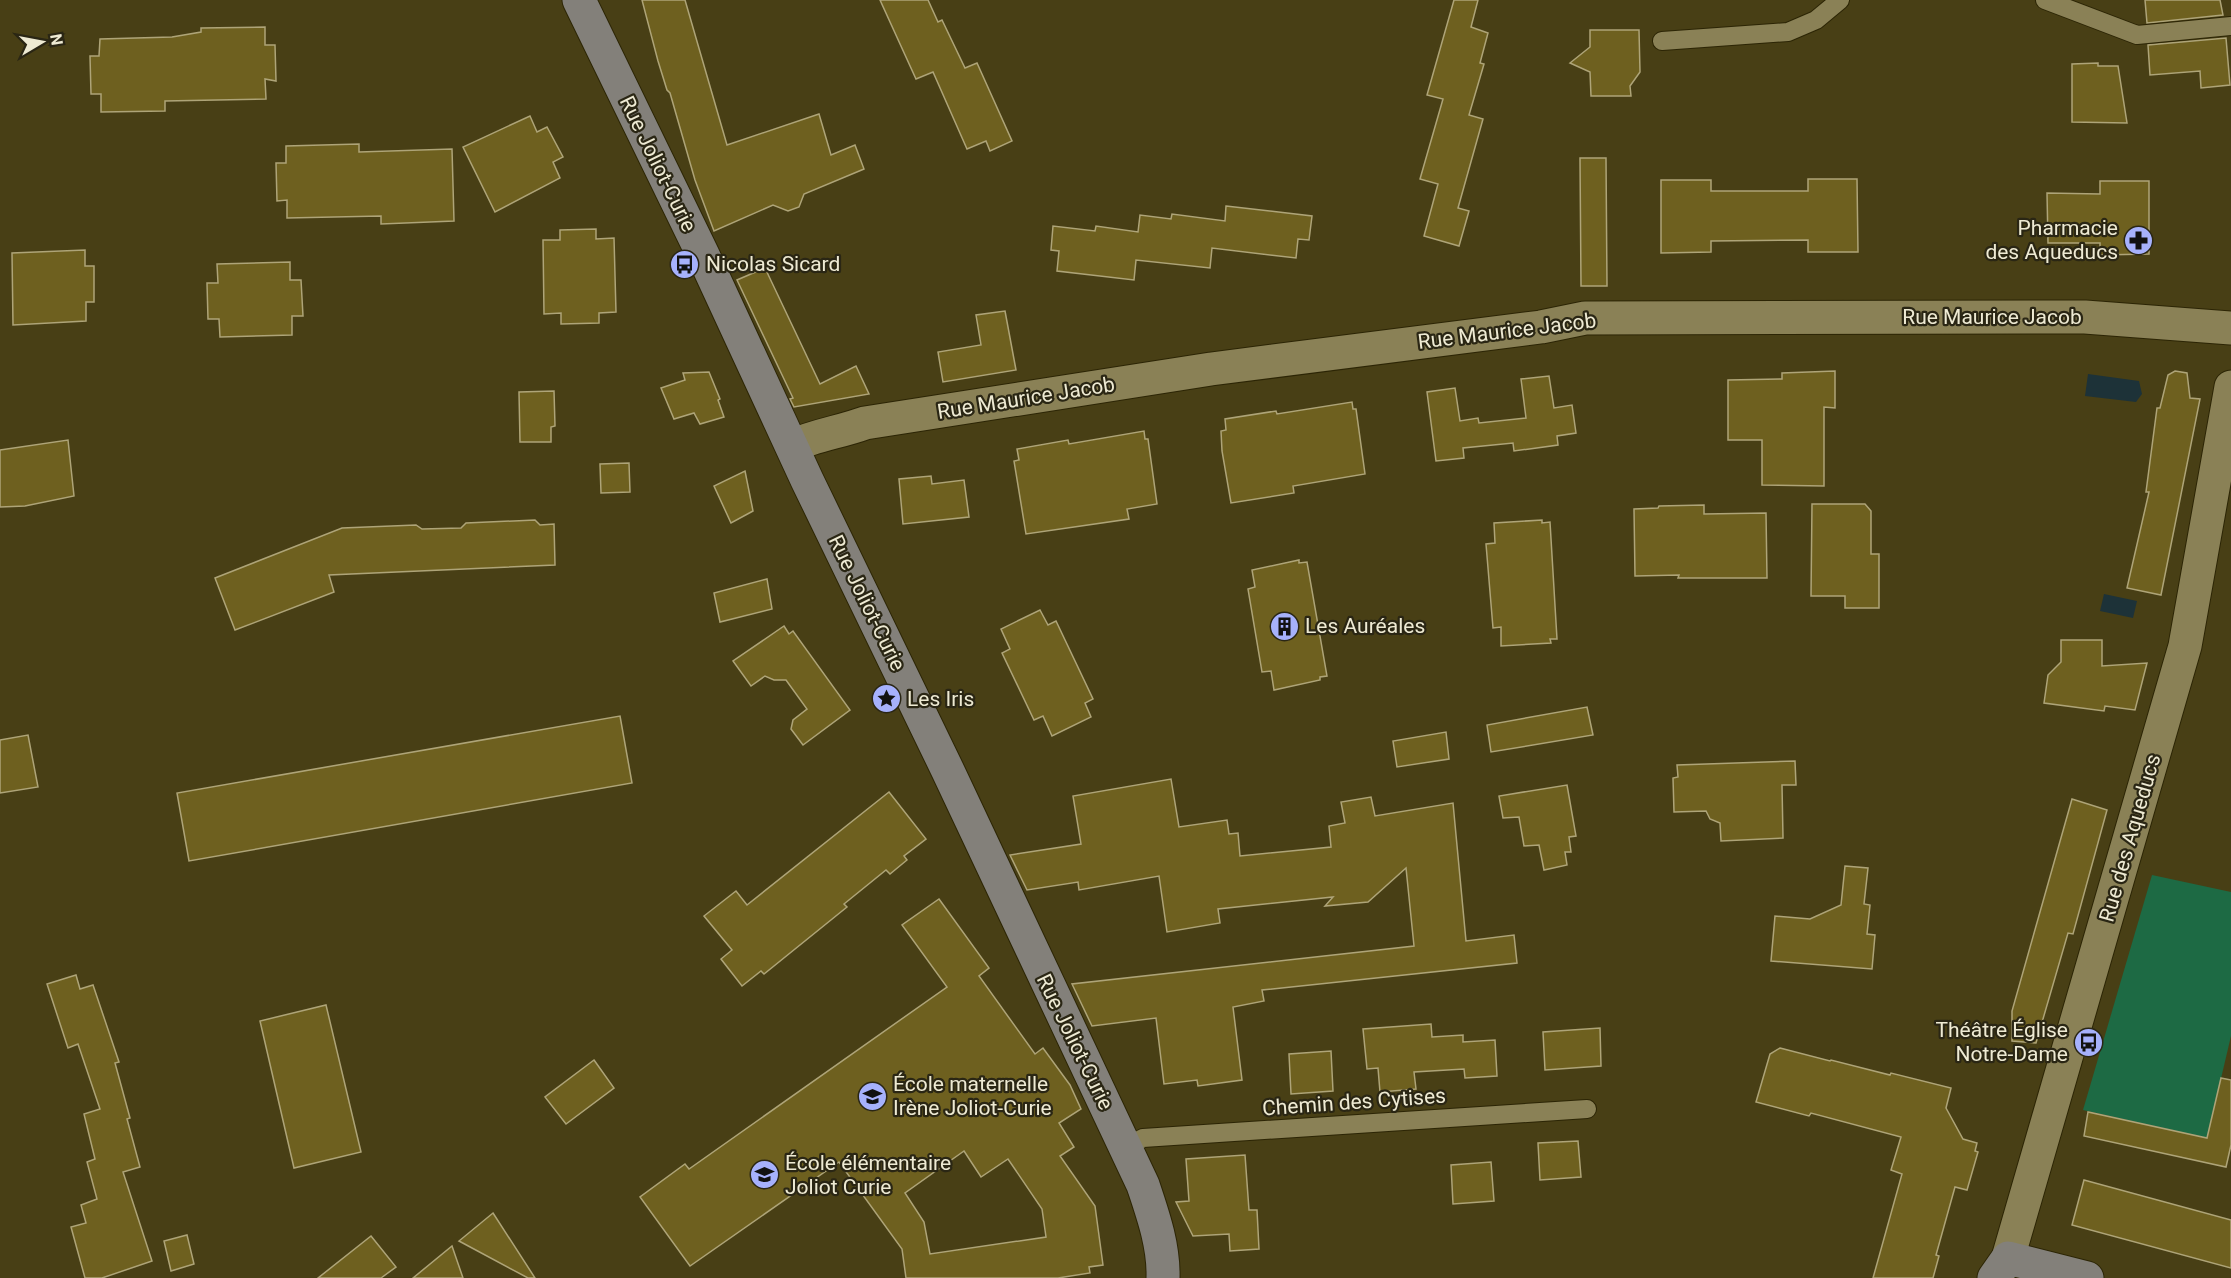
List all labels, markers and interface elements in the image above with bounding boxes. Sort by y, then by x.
north arrow [12,12,72,72]
text: N [46,32,67,47]
street label: Rue Joliot-Curie [615,92,701,236]
place label: Pharmacie des Aqueducs [1985,216,2118,264]
pharmacy icon: Pharmacie des Aqueducs [2123,224,2155,256]
bus stop icon: Nicolas Sicard [669,248,701,280]
place label: Nicolas Sicard [706,252,840,276]
street label: Rue Maurice Jacob [1902,305,2082,329]
street label: Rue Maurice Jacob [1416,308,1598,354]
street label: Rue Maurice Jacob [935,372,1117,424]
street label: Rue Joliot-Curie [824,531,910,675]
building icon: Les Auréales [1268,610,1300,642]
place label: Les Auréales [1305,614,1425,638]
place icon: Les Iris [870,683,902,715]
place label: Les Iris [907,687,974,711]
street label: Rue des Aqueducs [2095,751,2165,925]
street label: Rue Joliot-Curie [1032,970,1118,1114]
place label: Théâtre Église Notre-Dame [1935,1018,2068,1066]
bus stop icon: Théâtre Église Notre-Dame [2073,1026,2105,1058]
place label: École maternelle Irène Joliot-Curie [893,1072,1052,1120]
school or university icon: École maternelle Irène Joliot-Curie [856,1080,888,1112]
street label: Chemin des Cytises [1261,1084,1447,1120]
place label: École élémentaire Joliot Curie [785,1151,951,1199]
school or university icon: École élémentaire Joliot Curie [748,1159,780,1191]

